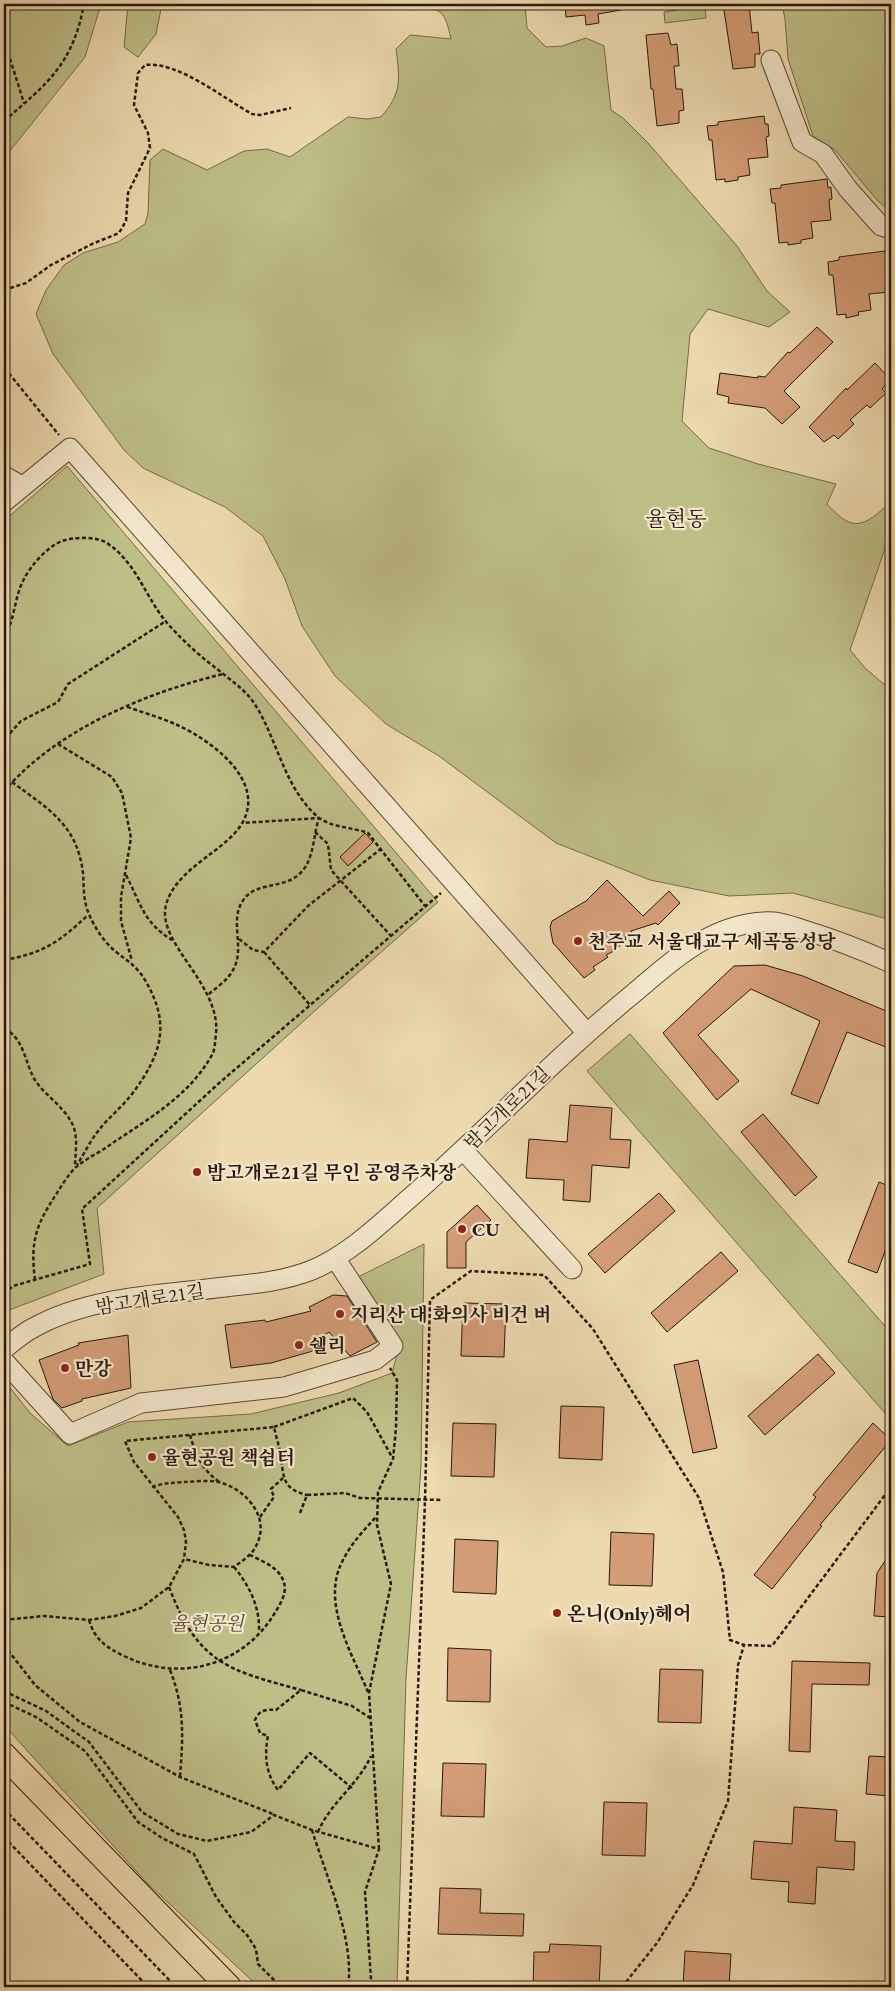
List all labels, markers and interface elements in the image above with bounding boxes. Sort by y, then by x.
district label: 율현동 [646,505,706,532]
place label: 천주교 서울대교구 세곡동성당 [588,929,836,954]
marker: 천주교 서울대교구 세곡동성당 [572,935,584,947]
street label: 밤고개로21길 [459,1061,555,1155]
place label: 밤고개로21길 무인 공영주차장 [207,1160,457,1185]
marker: 밤고개로21길 무인 공영주차장 [191,1166,203,1178]
place label: CU [472,1217,500,1242]
marker: CU [456,1223,468,1235]
street label: 밤고개로21길 [94,1278,206,1320]
place label: 지리산 대 화의사 비건 버 [350,1302,552,1327]
marker: 지리산 대 화의사 비건 버 [334,1308,346,1320]
place label: 쉘리 [309,1333,346,1358]
marker: 쉘리 [293,1339,305,1351]
place label: 만강 [75,1356,112,1381]
marker: 만강 [59,1362,71,1374]
place label: 율현공원 책쉼터 [162,1445,295,1470]
marker: 율현공원 책쉼터 [146,1451,158,1463]
place label: 온니(Only)헤어 [567,1601,691,1626]
marker: 온니(Only)헤어 [551,1607,563,1619]
park label: 율현공원 [170,1611,245,1636]

